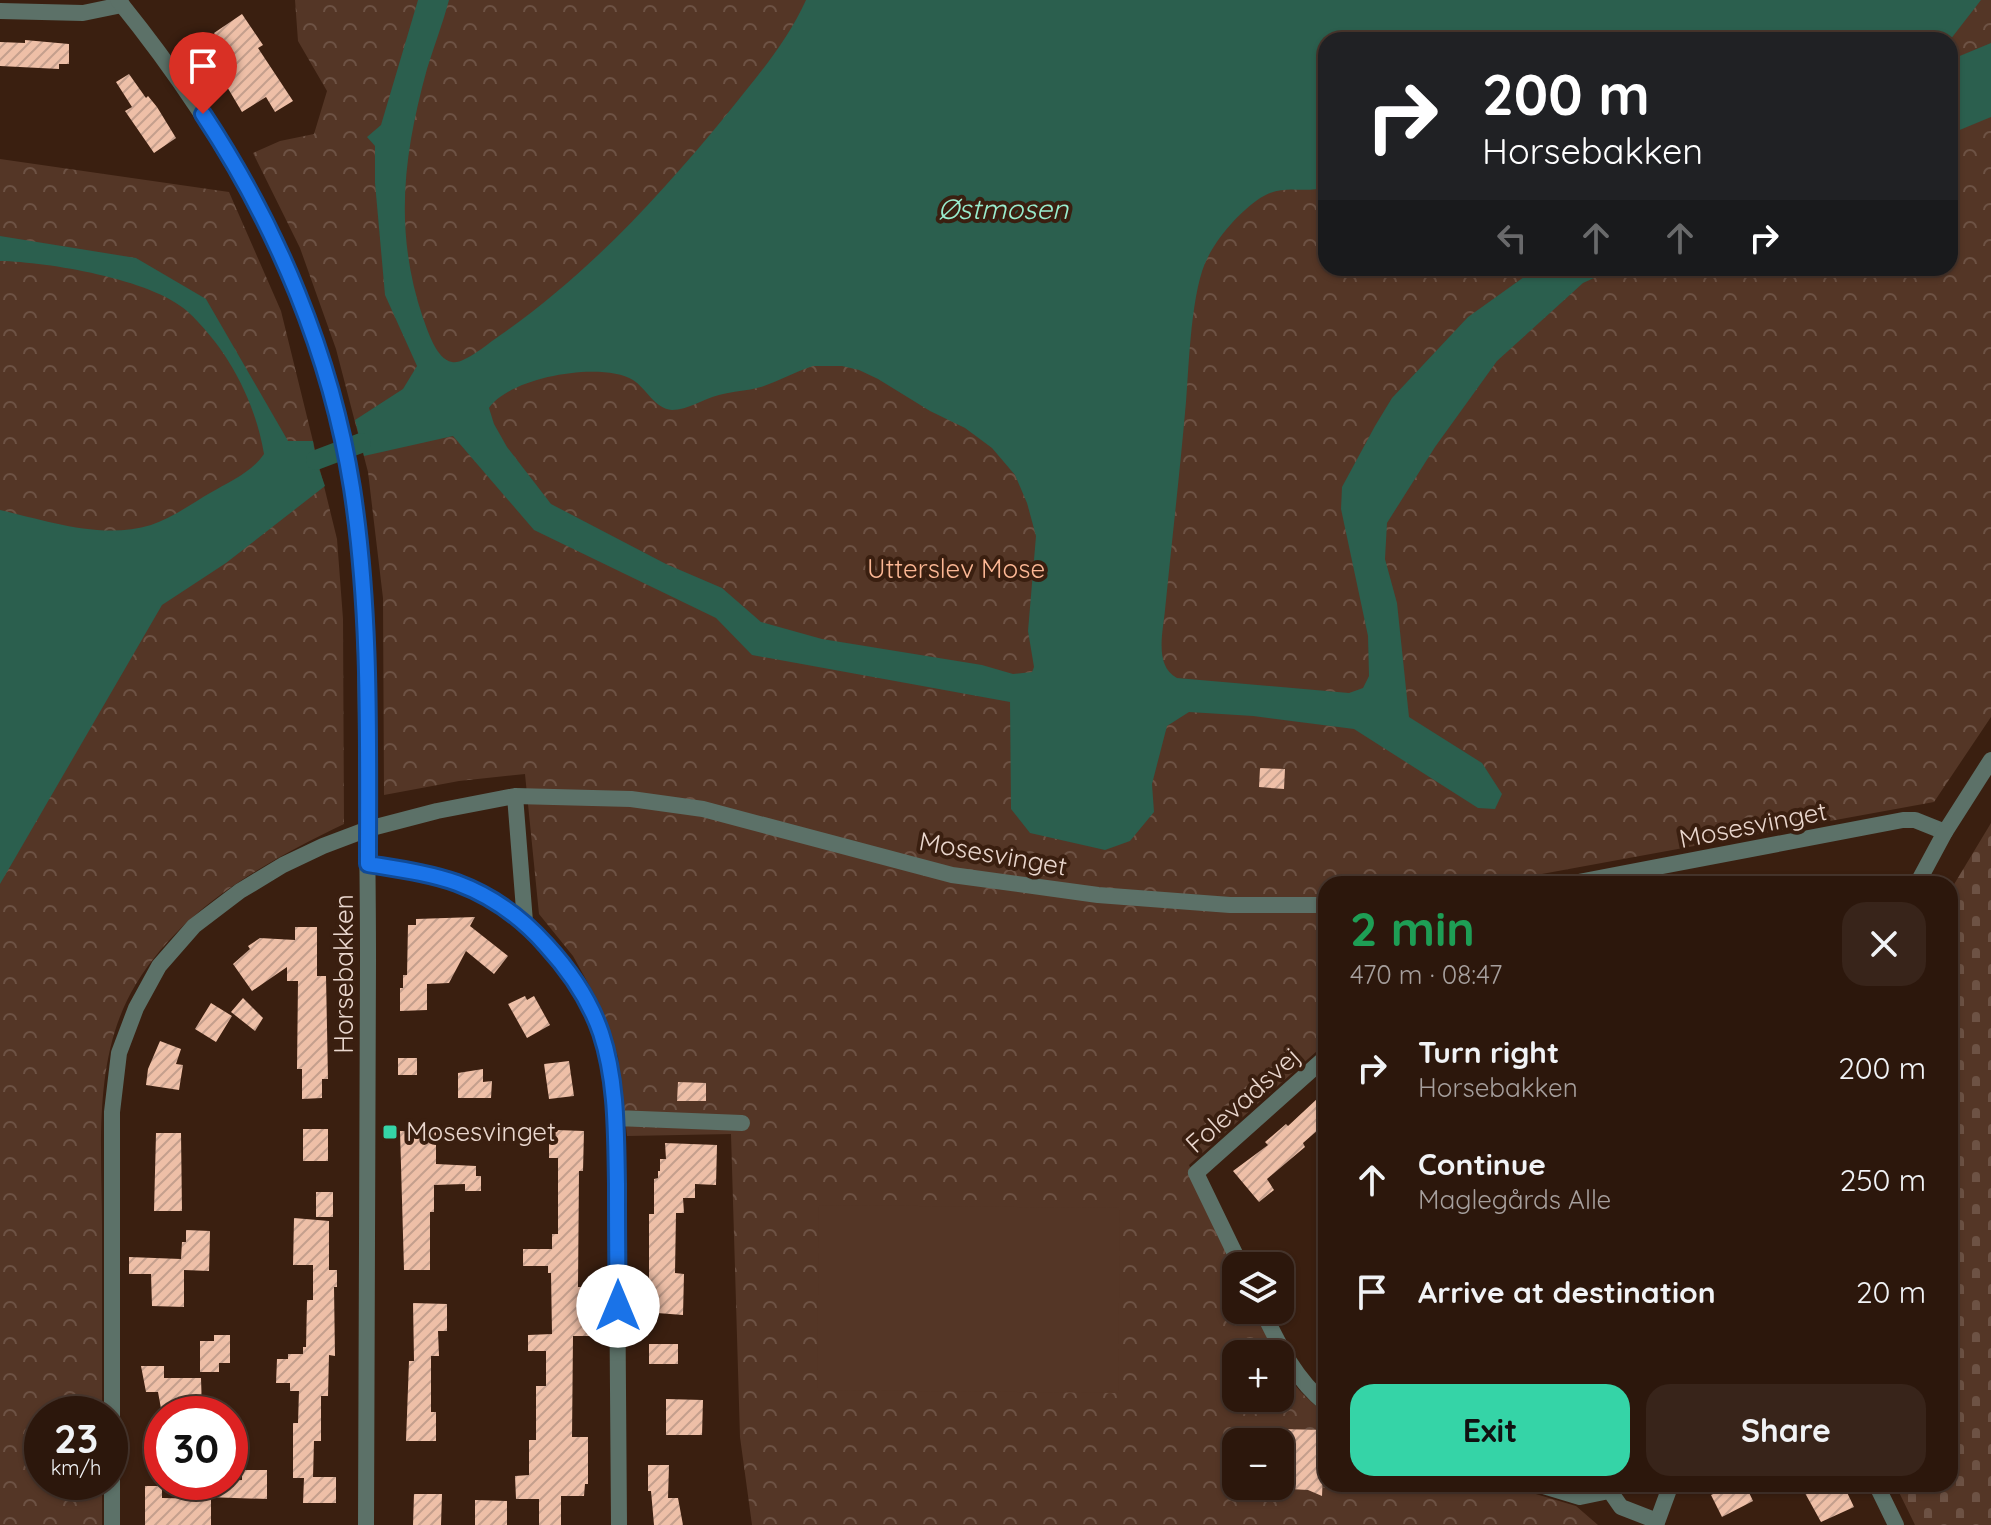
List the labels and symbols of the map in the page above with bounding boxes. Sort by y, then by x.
pin [169,32,237,114]
water label: Østmosen [938,191,1069,226]
park label: Utterslev Mose [867,552,1045,585]
street label: Mosesvinget [1676,794,1830,855]
street label: Mosesvinget [916,824,1070,883]
street label: Horsebakken [327,894,360,1054]
street label: Folevadsvej [1178,1040,1307,1160]
place label: Mosesvinget [406,1115,556,1148]
marker: Mosesvinget [381,1123,399,1141]
position arrow [576,1264,660,1348]
speed limit sign: 30 [144,1396,248,1500]

